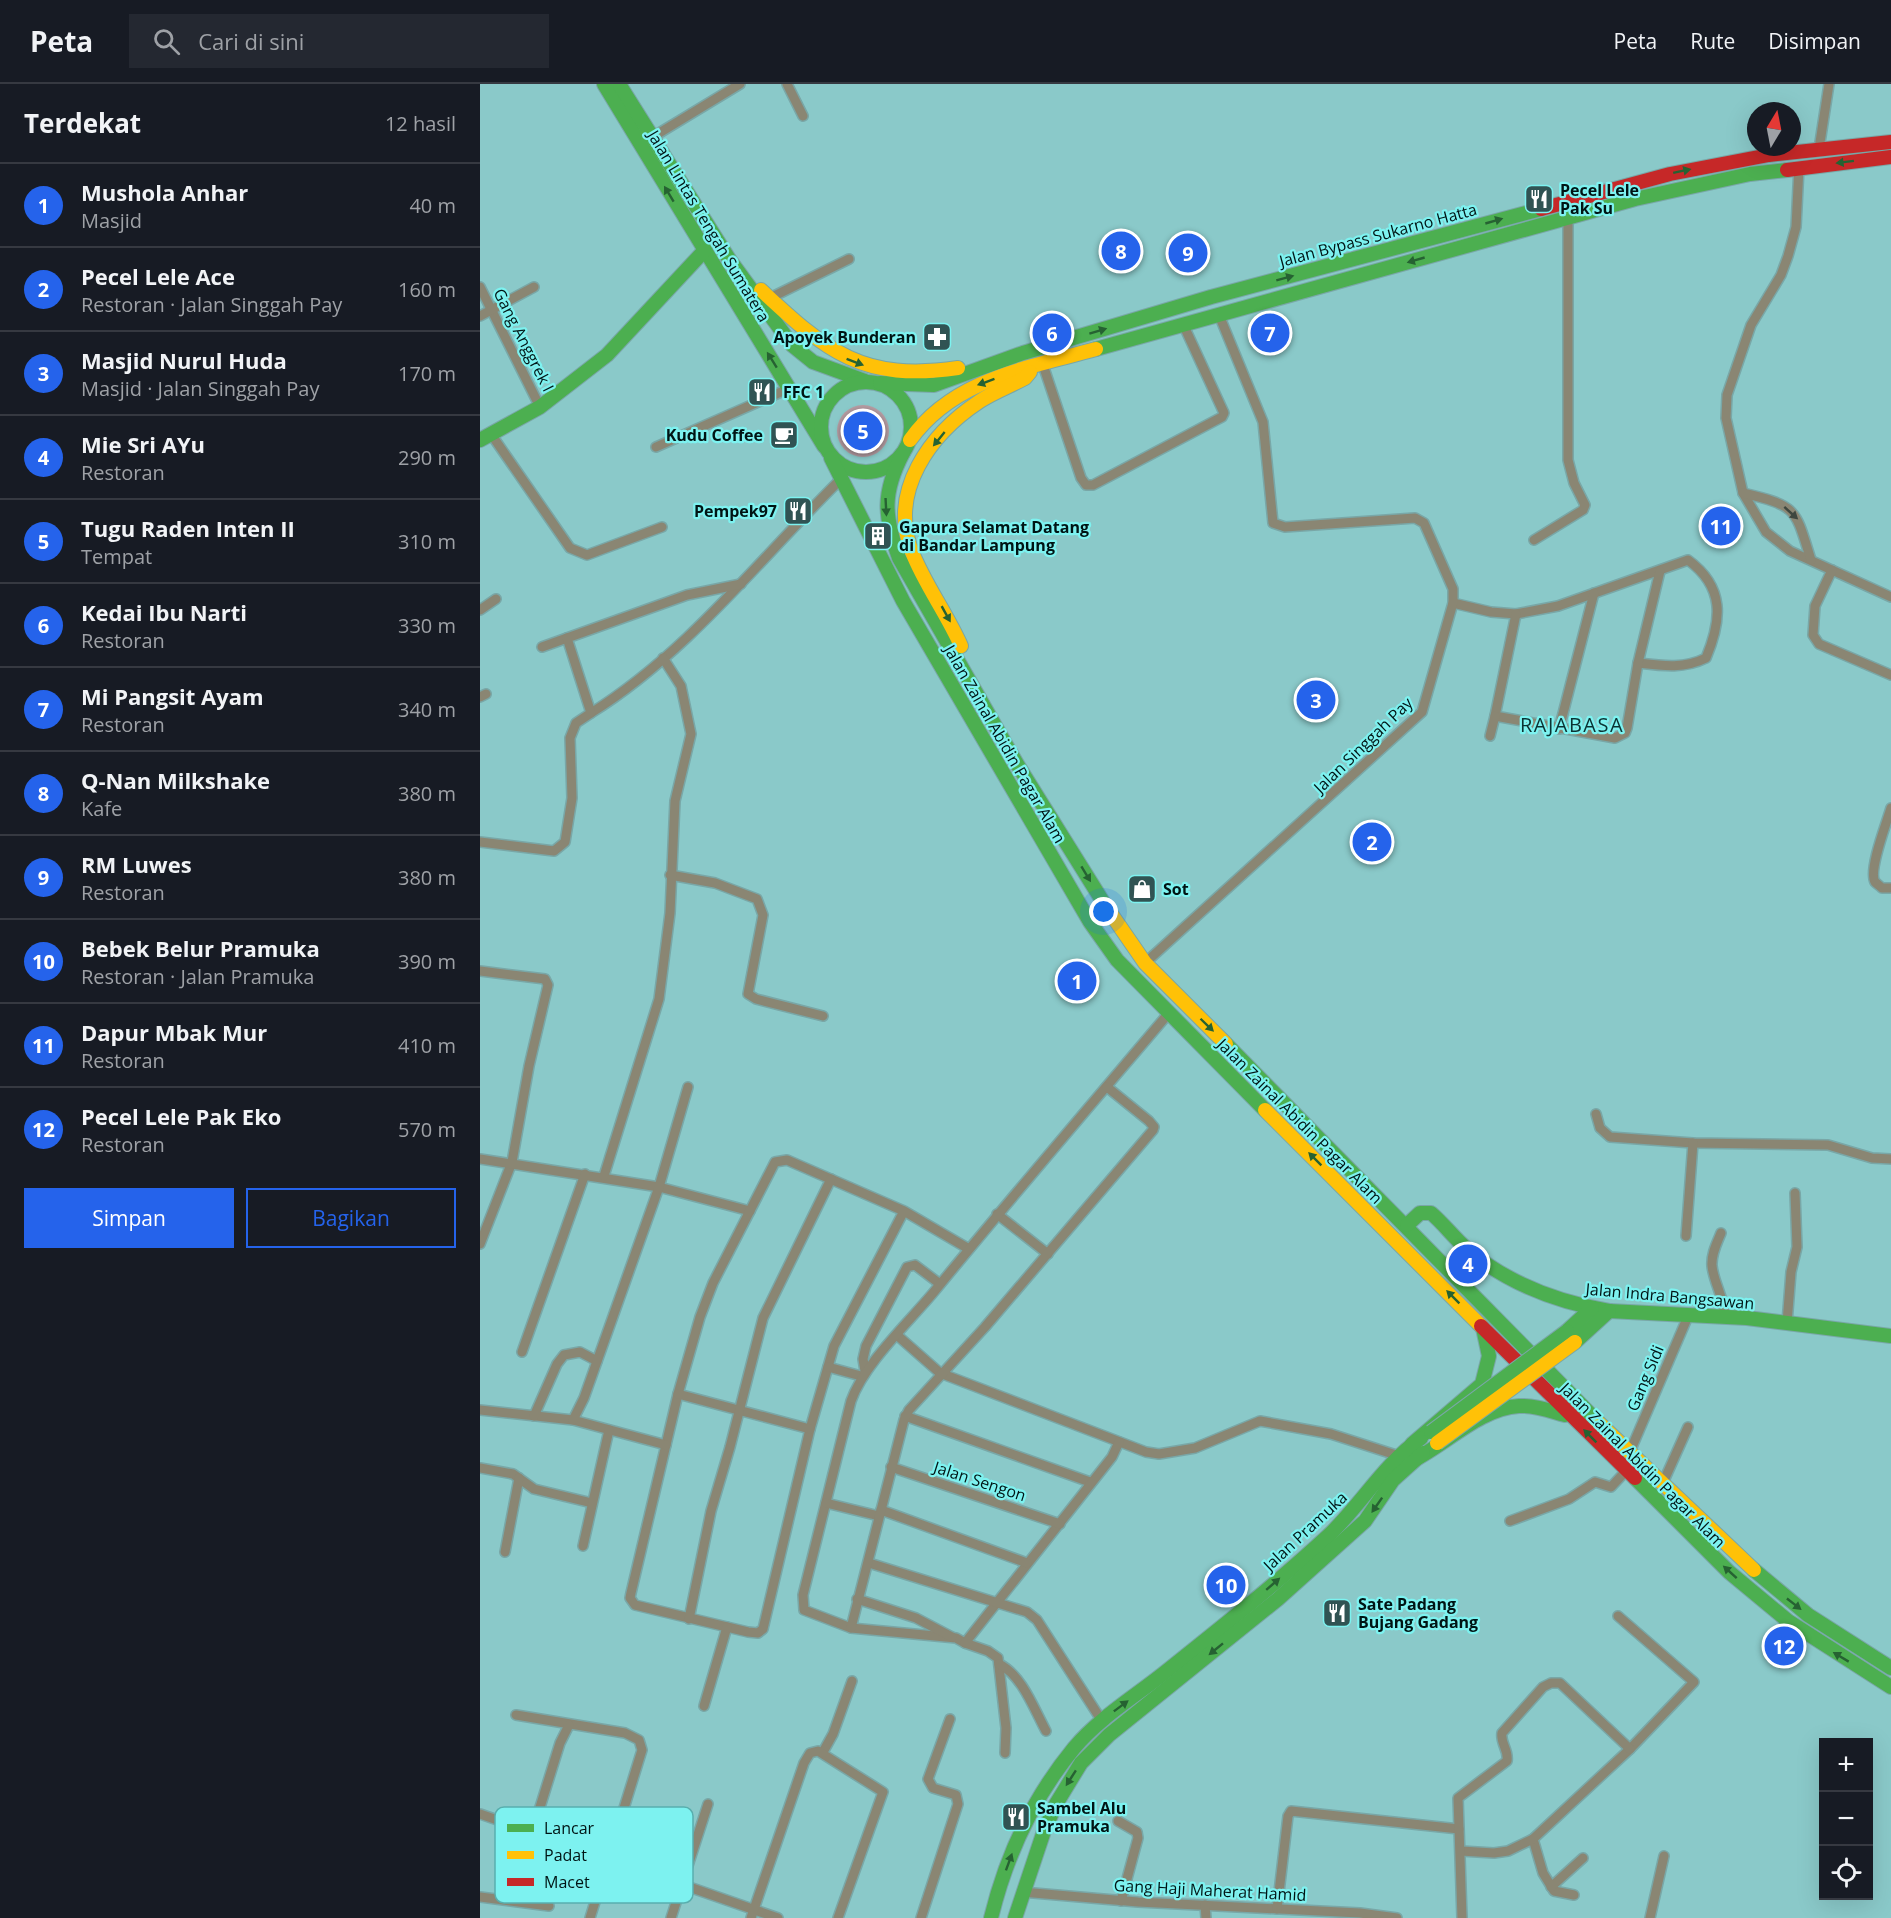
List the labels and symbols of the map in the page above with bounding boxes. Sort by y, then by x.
north arrow [1747,102,1801,156]
street label: Jalan Lintas Tengah Sumatera [642,124,775,326]
one-way arrow [1835,157,1854,167]
one-way arrow [1673,166,1692,176]
place label: Pecel Lele Pak Su [1560,179,1639,219]
restaurant icon: Pecel Lele Pak Su [1523,183,1555,215]
one-way arrow [664,185,674,202]
street label: Jalan Bypass Sukarno Hatta [1275,198,1479,272]
one-way arrow [1484,215,1503,225]
pin: 8 [1102,228,1140,274]
pin: 9 [1168,230,1208,276]
one-way arrow [1407,256,1425,265]
one-way arrow [1276,272,1294,282]
street label: Gang Anggrek I [489,285,559,395]
pin: 6 [1032,310,1072,356]
pin: 7 [1250,310,1290,356]
pharmacy icon: Apoyek Bunderan [921,321,953,353]
place label: Apoyek Bunderan [773,326,916,348]
one-way arrow [1089,326,1107,335]
one-way arrow [766,352,777,368]
one-way arrow [846,358,864,367]
restaurant icon: FFC 1 [746,376,778,408]
one-way arrow [977,377,995,387]
place label: FFC 1 [783,381,824,403]
pin: 5 [844,408,883,454]
cafe icon: Kudu Coffee [768,419,800,451]
place label: Kudu Coffee [666,424,763,446]
one-way arrow [932,431,945,447]
restaurant icon: Pempek97 [782,495,814,527]
one-way arrow [881,498,890,517]
place label: Pempek97 [694,500,777,522]
pin: 11 [1702,504,1740,548]
one-way arrow [1783,506,1798,519]
place label: Gapura Selamat Datang di Bandar Lampung [899,516,1089,556]
building icon: Gapura Selamat Datang di Bandar Lampung [862,520,894,552]
one-way arrow [941,606,952,622]
street label: Jalan Zainal Abidin Pagar Alam [938,639,1071,847]
pin: 3 [1296,678,1336,722]
street label: Jalan Singgah Pay [1307,691,1418,799]
district label: RAJABASA [1520,711,1624,738]
pin: 2 [1352,820,1392,864]
one-way arrow [1081,866,1091,883]
shop icon: Sot [1126,873,1158,905]
place label: Sot [1163,878,1189,900]
your location [1089,897,1118,926]
pin: 1 [1058,958,1096,1004]
one-way arrow [1200,1018,1215,1032]
street label: Jalan Zainal Abidin Pagar Alam [1211,1032,1387,1208]
one-way arrow [1309,1153,1323,1167]
pin: 4 [1448,1242,1488,1286]
street label: Jalan Indra Bangsawan [1583,1277,1755,1314]
one-way arrow [1447,1290,1461,1304]
street label: Gang Sidi [1621,1342,1669,1414]
street label: Jalan Zainal Abidin Pagar Alam [1554,1376,1730,1552]
one-way arrow [1583,1430,1597,1444]
street label: Jalan Sengon [929,1455,1029,1506]
street label: Jalan Pramuka [1257,1486,1352,1577]
one-way arrow [1371,1496,1383,1512]
pin: 10 [1206,1562,1246,1608]
one-way arrow [1722,1565,1737,1579]
one-way arrow [1265,1578,1280,1591]
place label: Sate Padang Bujang Gadang [1358,1593,1478,1633]
restaurant icon: Sate Padang Bujang Gadang [1321,1597,1353,1629]
one-way arrow [1786,1598,1802,1611]
pin: 12 [1764,1624,1804,1668]
one-way arrow [1209,1642,1224,1654]
one-way arrow [1833,1651,1849,1662]
one-way arrow [1113,1701,1128,1713]
one-way arrow [1066,1769,1077,1786]
place label: Sambel Alu Pramuka [1037,1797,1126,1837]
restaurant icon: Sambel Alu Pramuka [1000,1801,1032,1833]
legend [495,1807,693,1903]
text: Lancar [544,1817,595,1839]
text: Padat [544,1844,587,1866]
one-way arrow [1004,1853,1014,1871]
text: Macet [544,1871,590,1893]
street label: Gang Haji Maherat Hamid [1113,1874,1307,1906]

